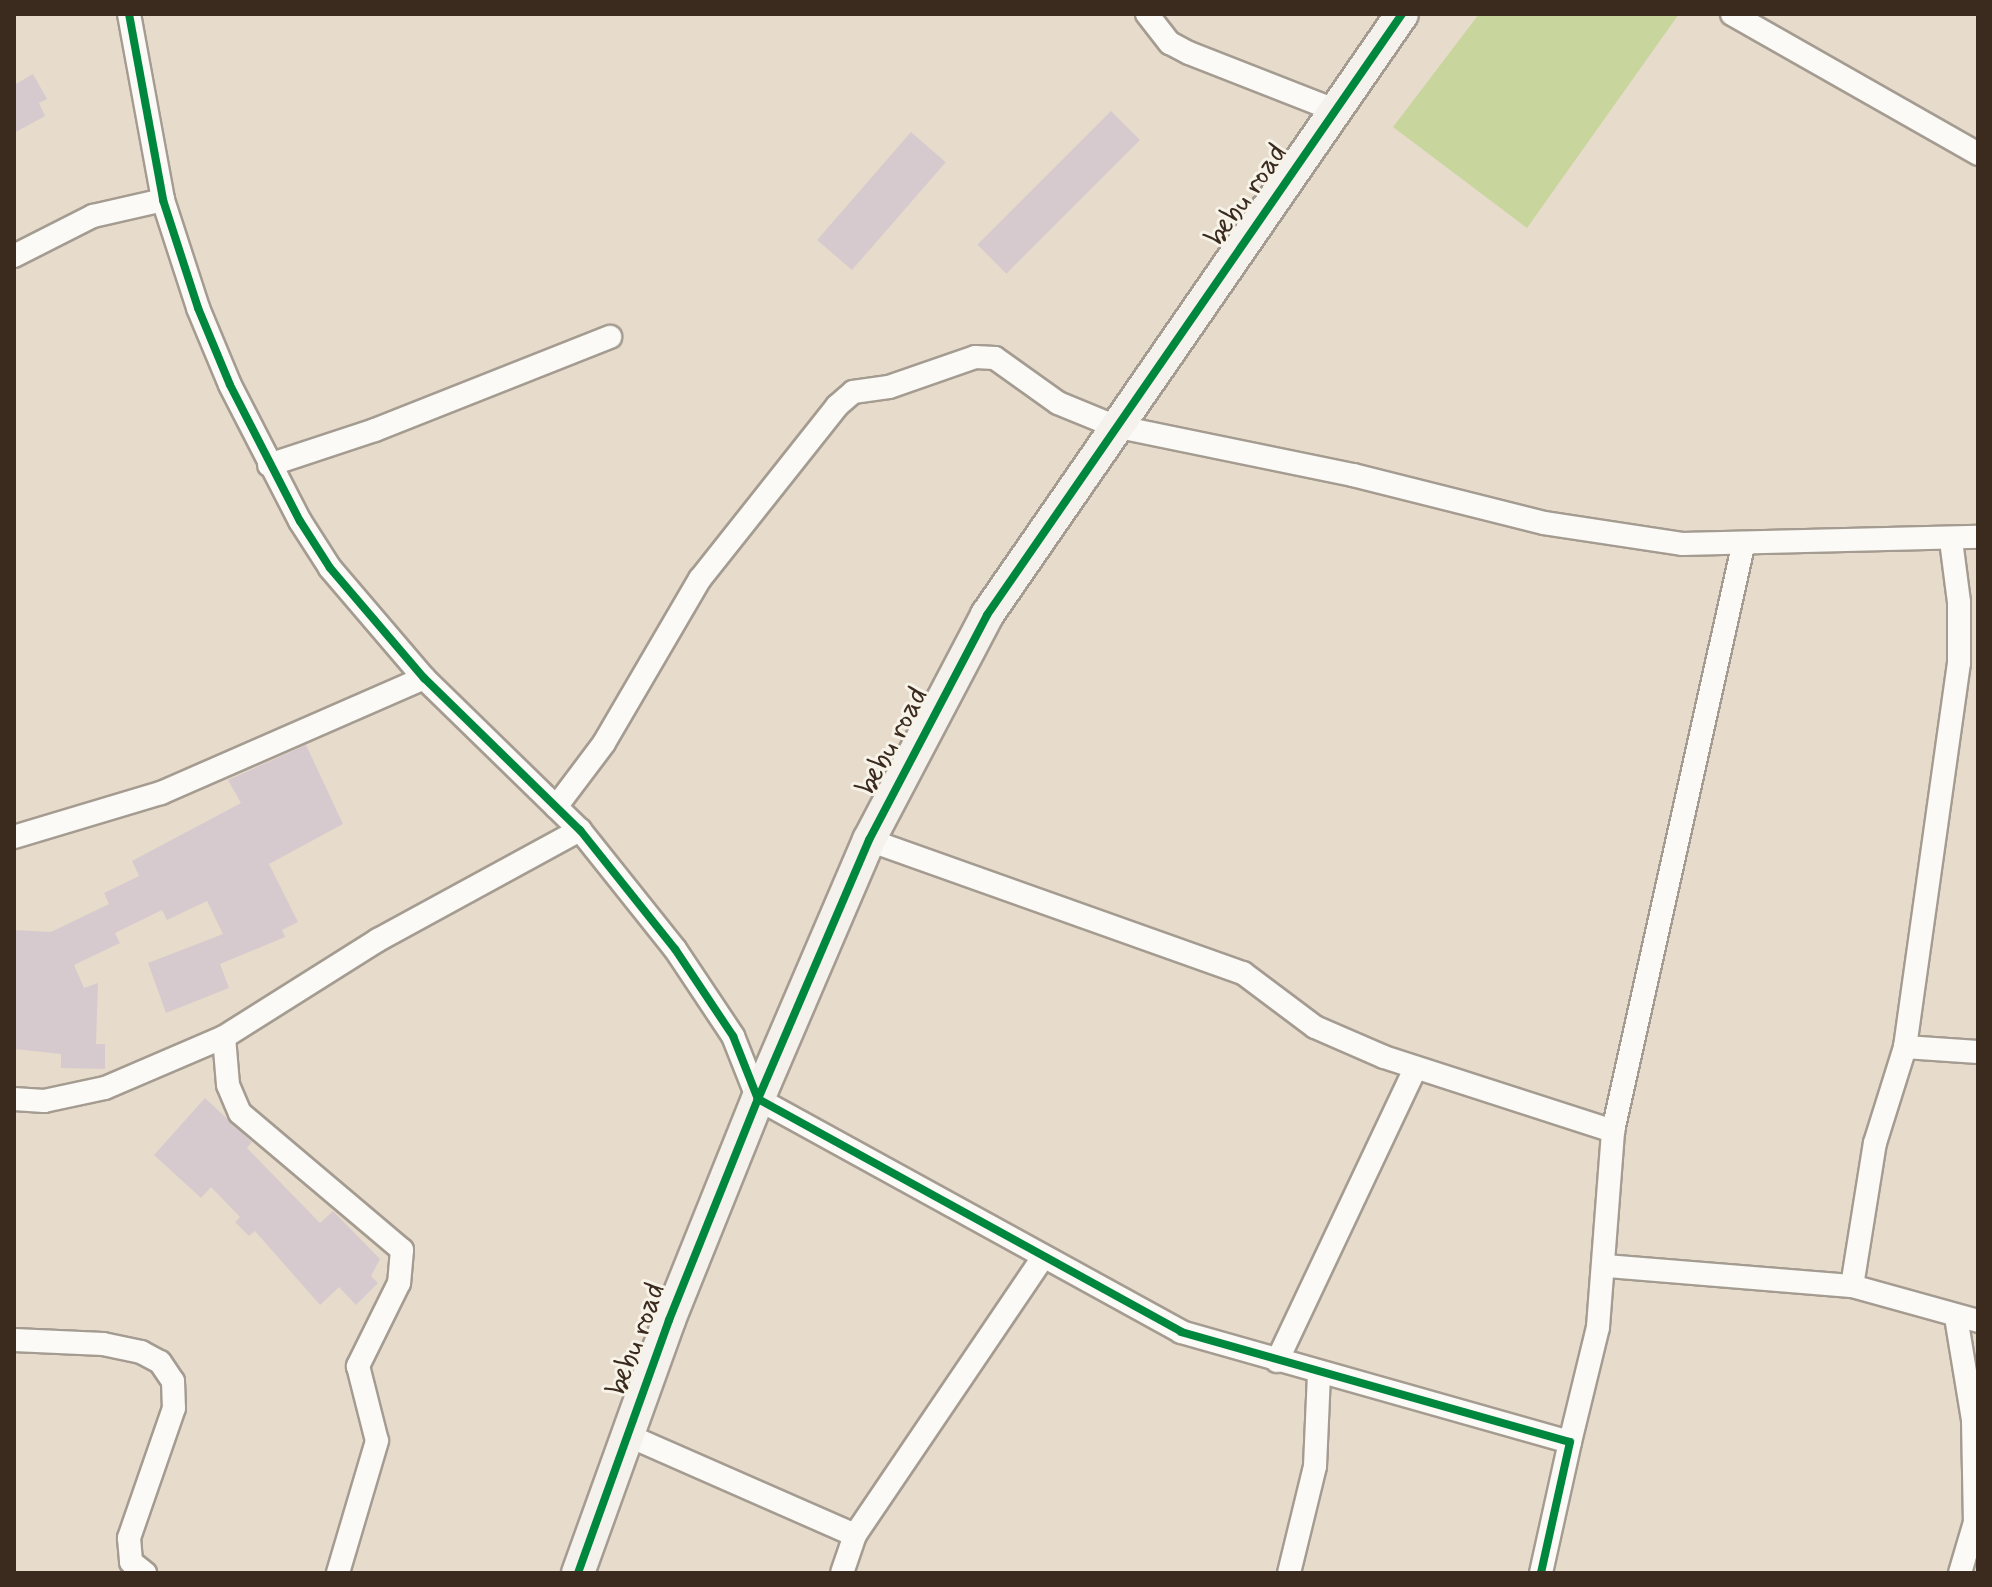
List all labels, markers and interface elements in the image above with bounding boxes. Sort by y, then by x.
street label: bebu road [1198,137,1296,255]
street label: bebu road [849,681,937,803]
street label: bebu road [600,1278,674,1402]

